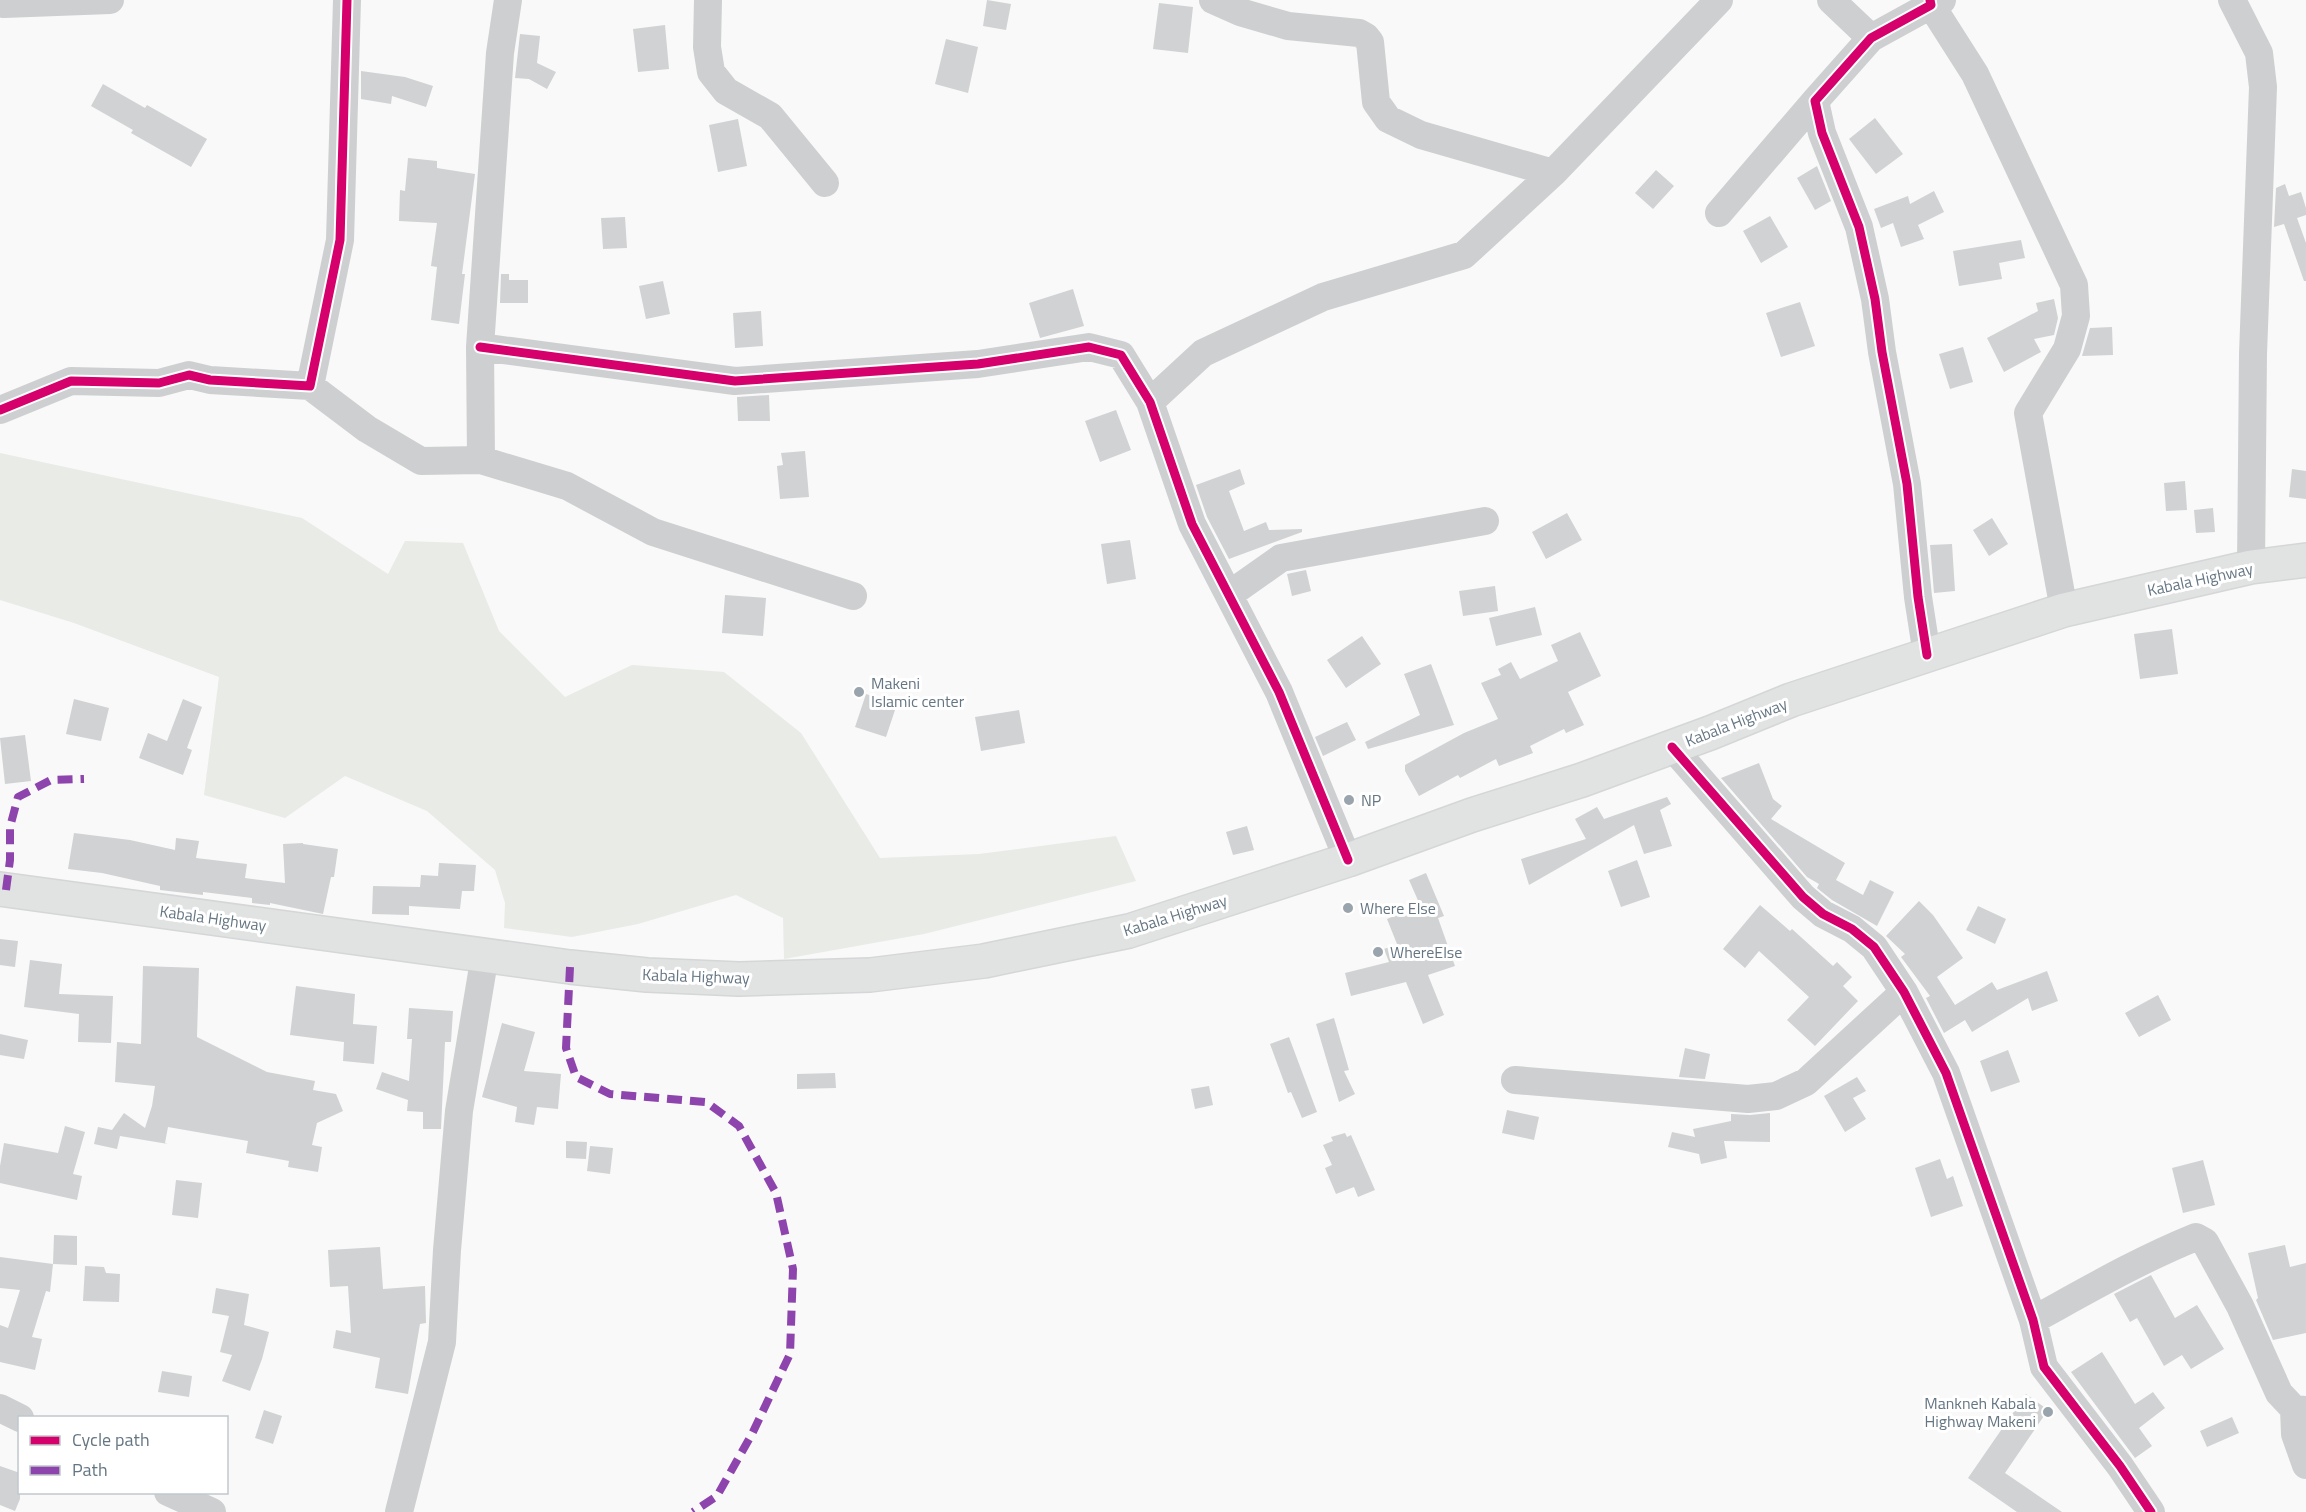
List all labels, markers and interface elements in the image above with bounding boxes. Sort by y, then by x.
street label: Kabala Highway [2145,556,2255,602]
place label: Makeni Islamic center [871,671,965,713]
marker: Makeni Islamic center [852,685,866,699]
street label: Kabala Highway [1681,691,1791,752]
place label: NP [1361,788,1381,812]
marker: NP [1342,793,1356,807]
street label: Kabala Highway [1120,888,1230,942]
place label: Where Else [1360,896,1436,920]
street label: Kabala Highway [158,899,268,937]
marker: Where Else [1341,901,1355,915]
place label: WhereElse [1390,940,1462,964]
marker: WhereElse [1371,945,1385,959]
street label: Kabala Highway [642,962,750,990]
place label: Mankneh Kabala Highway Makeni [1924,1391,2036,1433]
marker: Mankneh Kabala Highway Makeni [2041,1405,2055,1419]
legend [18,1416,228,1494]
text: Cycle path [72,1426,150,1453]
text: Path [72,1456,108,1483]

